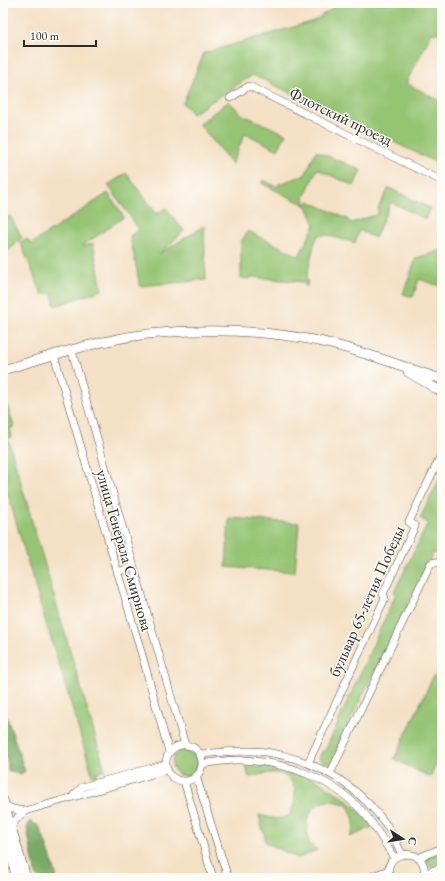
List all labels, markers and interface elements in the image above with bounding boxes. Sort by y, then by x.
scale bar [24,22,96,48]
text: 100 m [30,28,60,44]
street label: Флотский проезд [286,82,396,151]
street label: улица Генерала Смирнова [91,467,158,634]
street label: бульвар 65-летия Победы [324,522,409,680]
north arrow [383,819,423,859]
text: С [405,836,420,847]

